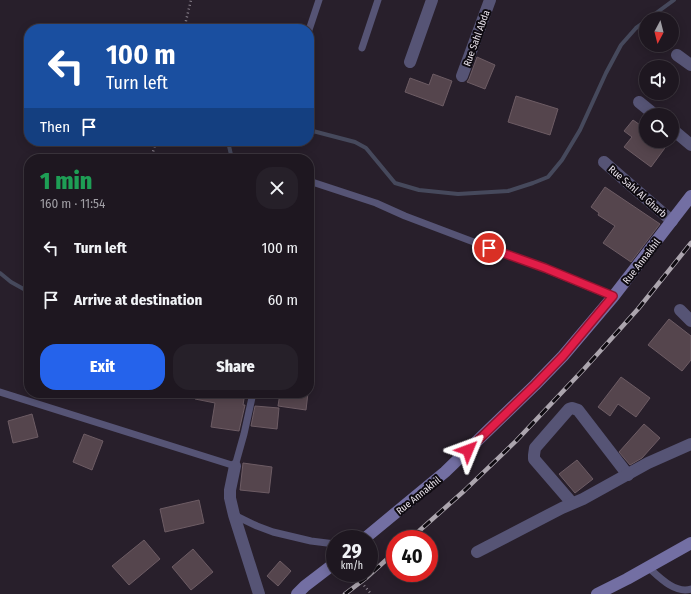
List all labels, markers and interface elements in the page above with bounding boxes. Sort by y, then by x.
street label: Rue Sahl Abda [461,9,493,68]
north arrow [639,12,679,52]
map controls [639,12,679,148]
text: 100 m [106,38,176,71]
icon: left [40,40,92,92]
button: sound [639,60,679,100]
text: Turn left [106,72,168,94]
button: search [639,108,679,148]
icon: arrive [78,116,100,138]
text: Then [40,118,70,136]
street label: Rue Sahl Al Gharb [606,163,669,220]
text: 1 min [40,167,92,195]
button: close [256,167,298,209]
text: 160 m · 11:54 [40,196,105,211]
pin [472,231,506,265]
street label: Rue Annakhil [621,236,663,286]
icon: left [40,237,62,259]
icon: arrive [478,237,500,259]
text: Turn left [74,239,127,257]
text: 100 m [261,239,298,257]
icon: arrive [40,289,62,311]
text: Arrive at destination [74,291,202,309]
text: 60 m [268,291,298,309]
button: Exit [40,344,165,390]
button: Share [173,344,298,390]
position arrow [447,429,489,471]
street label: Rue Annakhil [394,474,444,517]
speed limit sign: 40 [386,530,438,582]
text: 29 [342,539,362,563]
text: km/h [341,560,363,572]

